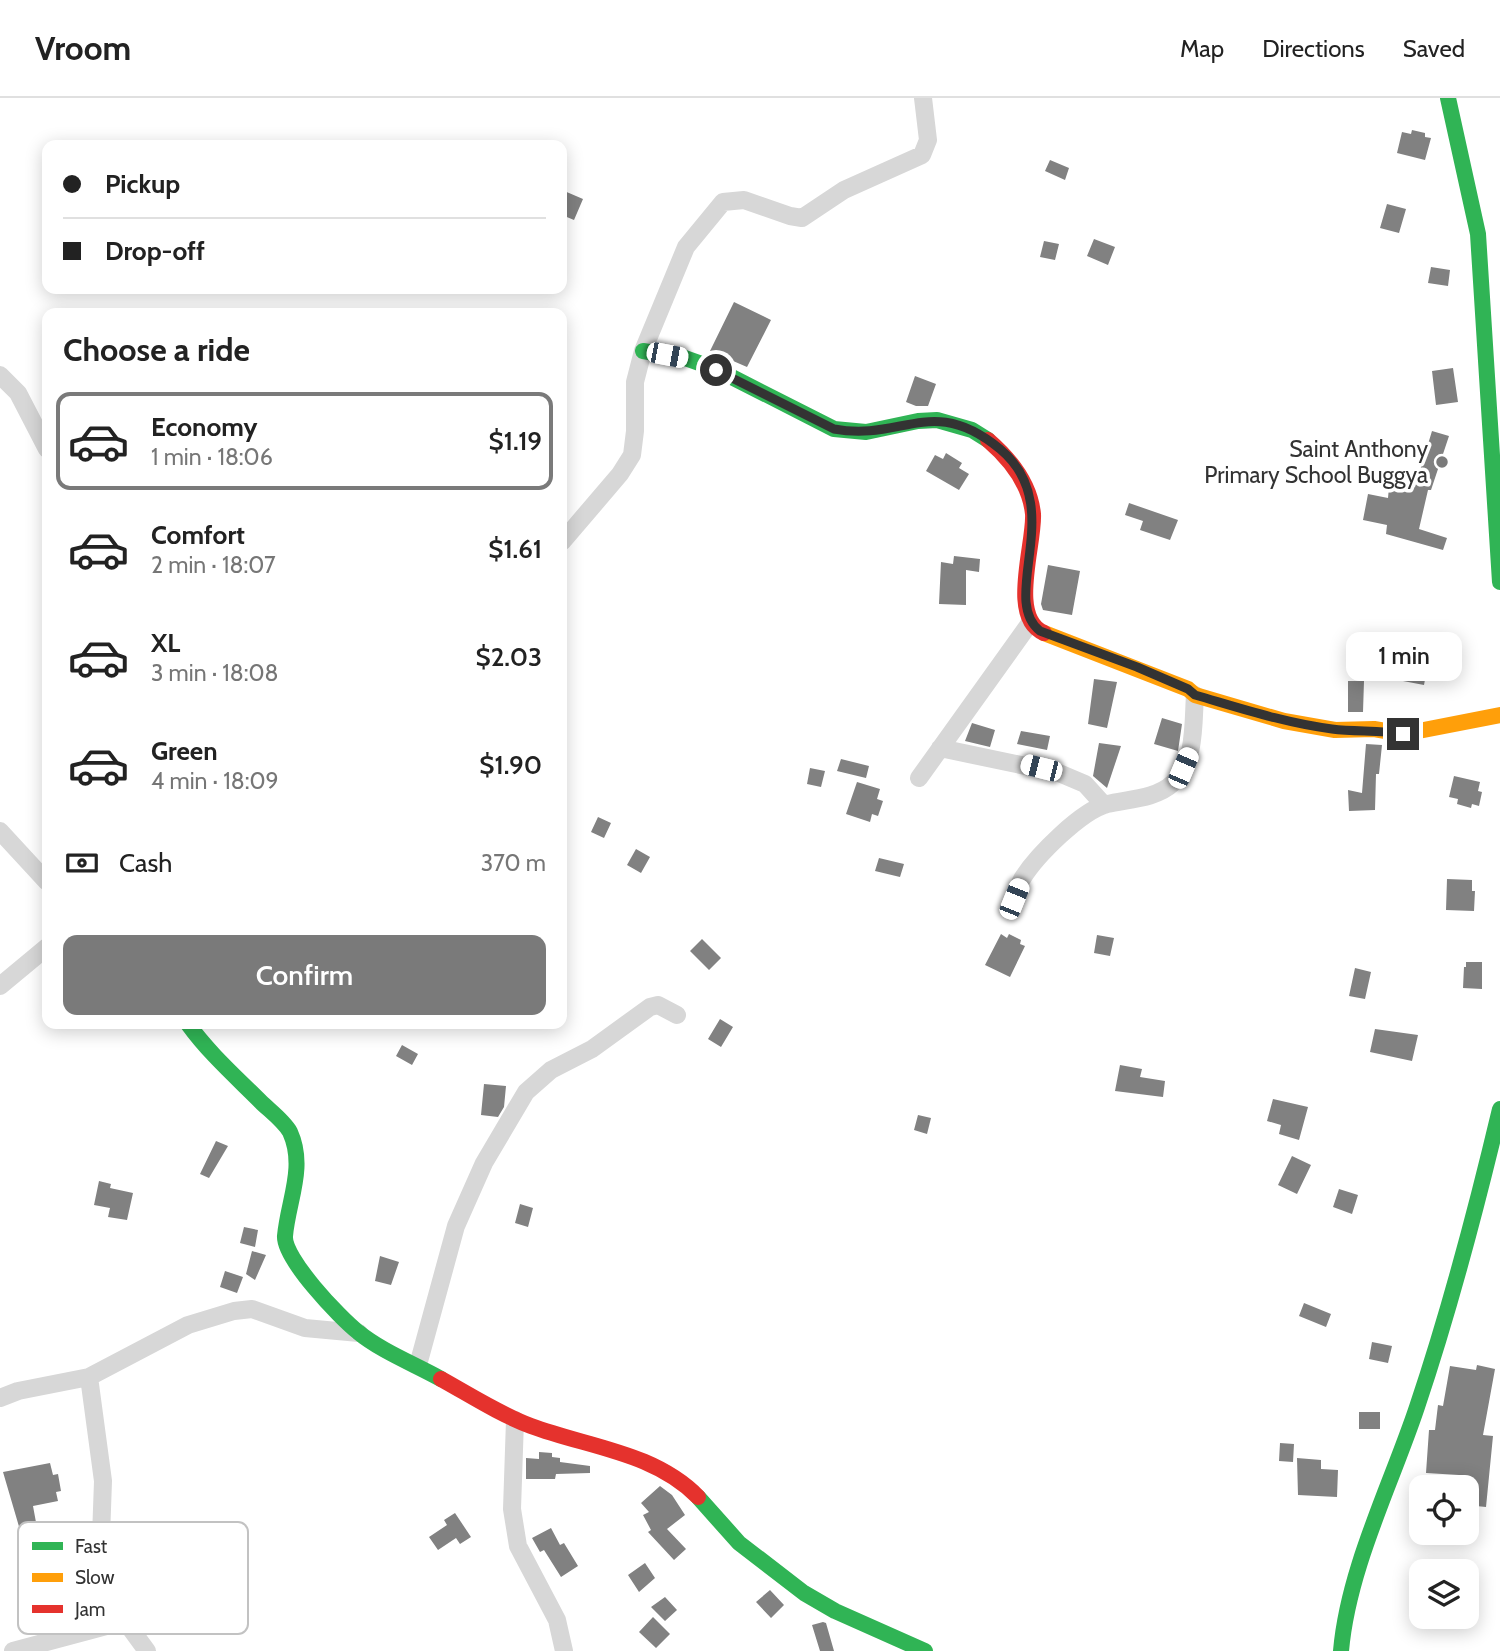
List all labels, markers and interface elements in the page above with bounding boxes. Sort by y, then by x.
text: Vroom [35,28,131,68]
text: Map [1180,34,1224,63]
text: Directions [1262,34,1365,63]
text: Saved [1403,34,1465,63]
text: Pickup [105,168,180,200]
text: Drop-off [105,235,205,267]
text: Choose a ride [63,330,250,369]
car [645,341,690,369]
route start [700,354,732,386]
icon: car [67,410,130,473]
text: Economy [151,411,257,443]
text: $1.19 [489,425,542,457]
place label: Saint Anthony Primary School Buggya [1204,435,1428,489]
text: 1 min · 18:06 [151,443,273,471]
marker: Saint Anthony Primary School Buggya [1434,454,1450,470]
icon: car [67,518,130,581]
text: Comfort [151,519,245,551]
text: $1.61 [488,533,542,565]
text: 2 min · 18:07 [151,551,276,579]
icon: car [67,626,130,689]
text: XL [151,627,180,659]
callout: 1 min [1345,632,1461,682]
text: $2.03 [476,641,542,673]
text: 1 min [1378,642,1430,670]
text: 3 min · 18:08 [151,659,279,687]
route end [1387,718,1419,750]
icon: car [67,734,130,797]
text: Green [151,735,218,767]
car [1166,745,1201,791]
text: $1.90 [479,749,542,781]
car [1019,753,1064,783]
text: 4 min · 18:09 [151,767,279,795]
icon: cash [63,844,101,882]
text: Cash [119,847,172,879]
text: 370 m [481,849,546,877]
car [997,876,1032,922]
button: Confirm [63,935,546,1015]
map controls [1409,1475,1479,1629]
button: locate [1409,1475,1479,1545]
legend [18,1522,248,1634]
text: Fast [75,1535,108,1558]
button: layers [1409,1559,1479,1629]
text: Slow [75,1566,115,1589]
text: Jam [74,1598,105,1621]

